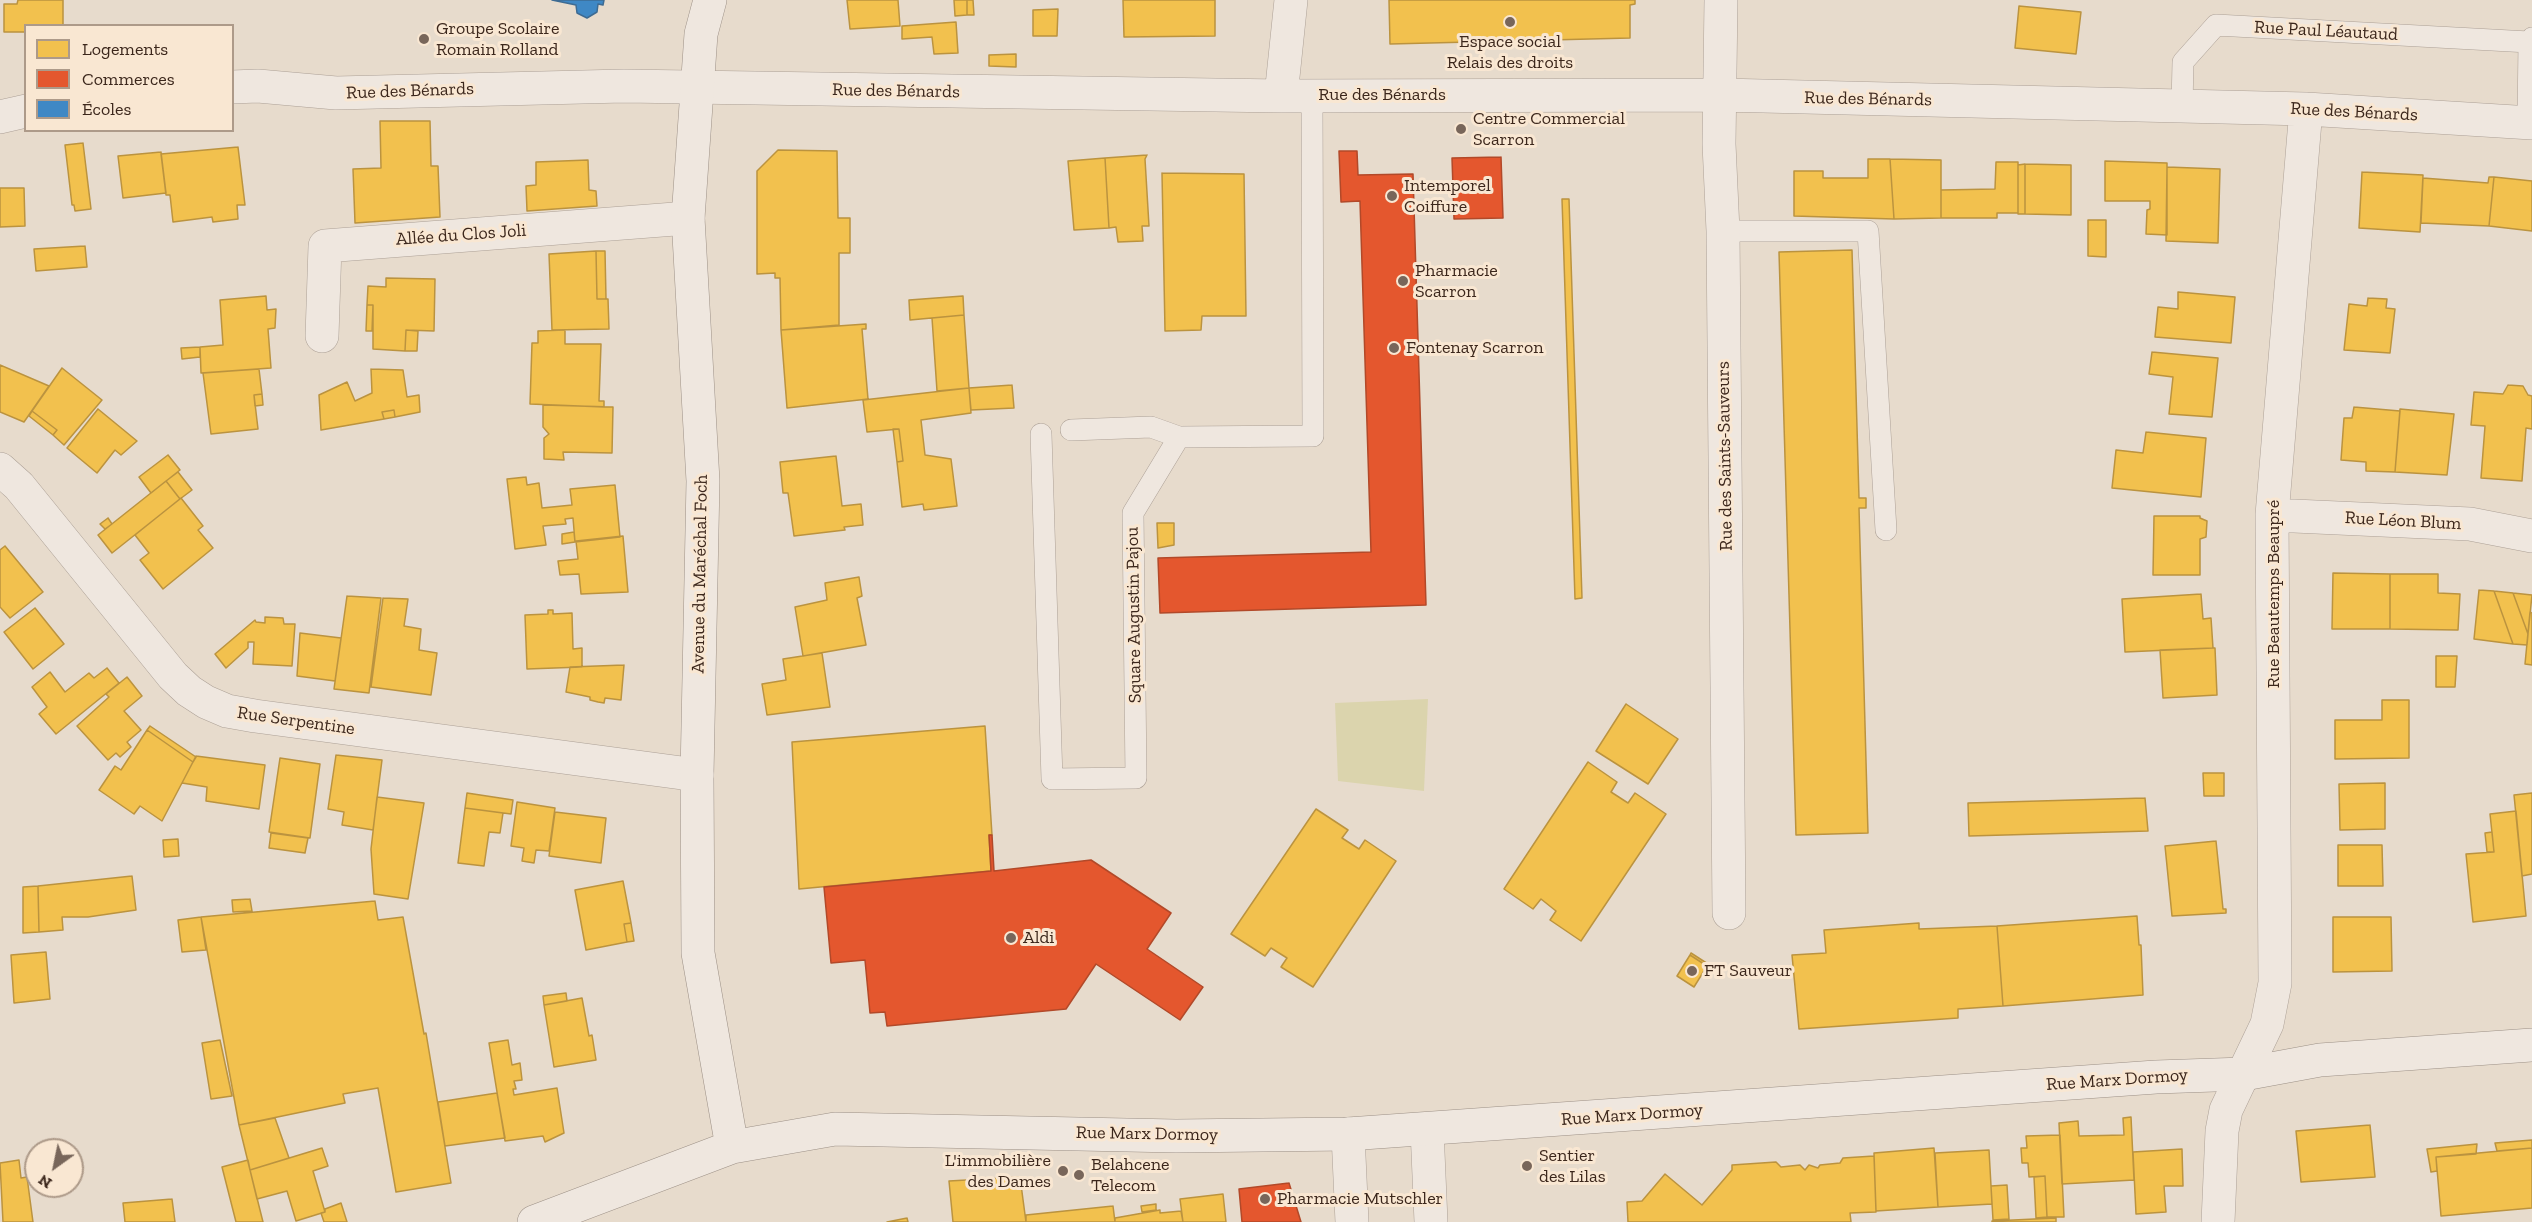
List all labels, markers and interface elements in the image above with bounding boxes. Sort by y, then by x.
marker: Espace social Relais des droits [1503,15,1517,29]
street label: Rue Paul Léautaud [2254,16,2398,46]
place label: Groupe Scolaire Romain Rolland [436,18,559,60]
legend [24,24,234,132]
place label: Espace social Relais des droits [1447,31,1573,74]
marker: Groupe Scolaire Romain Rolland [417,32,431,46]
text: Logements [82,38,168,60]
text: Commerces [82,68,175,90]
street label: Rue des Bénards [346,78,474,104]
street label: Rue des Bénards [832,79,960,103]
street label: Rue des Bénards [1318,84,1446,106]
street label: Rue des Bénards [1804,87,1932,111]
text: Écoles [82,98,131,120]
street label: Rue des Bénards [2290,98,2418,126]
place label: Centre Commercial Scarron [1473,108,1625,150]
marker: Centre Commercial Scarron [1454,122,1468,136]
place label: Intemporel Coiffure [1404,175,1491,218]
marker: Intemporel Coiffure [1385,189,1399,203]
street label: Allée du Clos Joli [395,220,527,250]
place label: Pharmacie Scarron [1415,260,1498,302]
marker: Pharmacie Scarron [1396,274,1410,288]
place label: Fontenay Scarron [1406,337,1544,359]
marker: Fontenay Scarron [1387,341,1401,355]
street label: Rue des Saints-Sauveurs [1713,361,1737,551]
street label: Avenue du Maréchal Foch [687,474,713,674]
street label: Rue Beautemps Beaupré [2263,500,2285,688]
street label: Rue Léon Blum [2344,507,2462,535]
street label: Square Augustin Pajou [1122,527,1146,703]
street label: Rue Serpentine [236,702,356,740]
place label: Aldi [1023,927,1054,949]
marker: Aldi [1004,931,1018,945]
place label: FT Sauveur [1704,960,1792,982]
marker: FT Sauveur [1685,964,1699,978]
street label: Rue Marx Dormoy [2045,1064,2189,1096]
street label: Rue Marx Dormoy [1560,1099,1704,1131]
street label: Rue Marx Dormoy [1076,1122,1218,1146]
north arrow [24,1138,84,1198]
place label: Sentier des Lilas [1539,1145,1606,1188]
place label: L'immobilière des Dames [945,1150,1051,1192]
place label: Belahcene Telecom [1091,1154,1169,1196]
marker: Sentier des Lilas [1520,1159,1534,1173]
marker: L'immobilière des Dames [1056,1164,1070,1178]
marker: Belahcene Telecom [1072,1168,1086,1182]
text: N [35,1171,55,1193]
place label: Pharmacie Mutschler [1277,1188,1443,1210]
marker: Pharmacie Mutschler [1258,1192,1272,1206]

